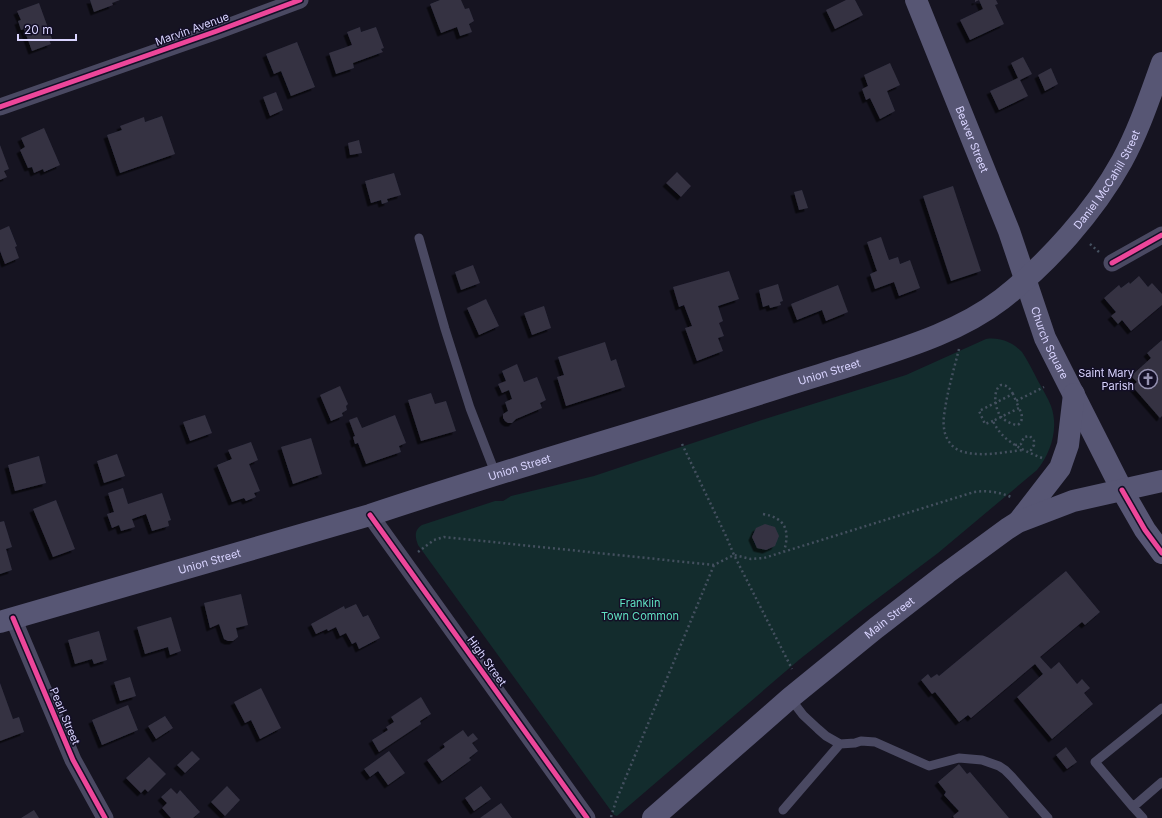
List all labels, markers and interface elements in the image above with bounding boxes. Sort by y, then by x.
street label: Marvin Avenue [153,9,231,49]
scale bar [18,16,76,42]
text: 20 m [24,22,53,37]
street label: Beaver Street [952,104,992,175]
street label: Daniel McCahill Street [1070,128,1143,232]
street label: Church Square [1028,305,1072,381]
street label: Union Street [796,356,863,388]
place label: Saint Mary Parish [1078,366,1134,393]
church icon: Saint Mary Parish [1137,368,1159,390]
street label: Union Street [486,451,553,484]
street label: Union Street [176,546,243,577]
street label: Main Street [862,594,918,641]
park label: Franklin Town Common [601,596,679,623]
street label: High Street [464,633,510,689]
street label: Pearl Street [47,685,83,747]

